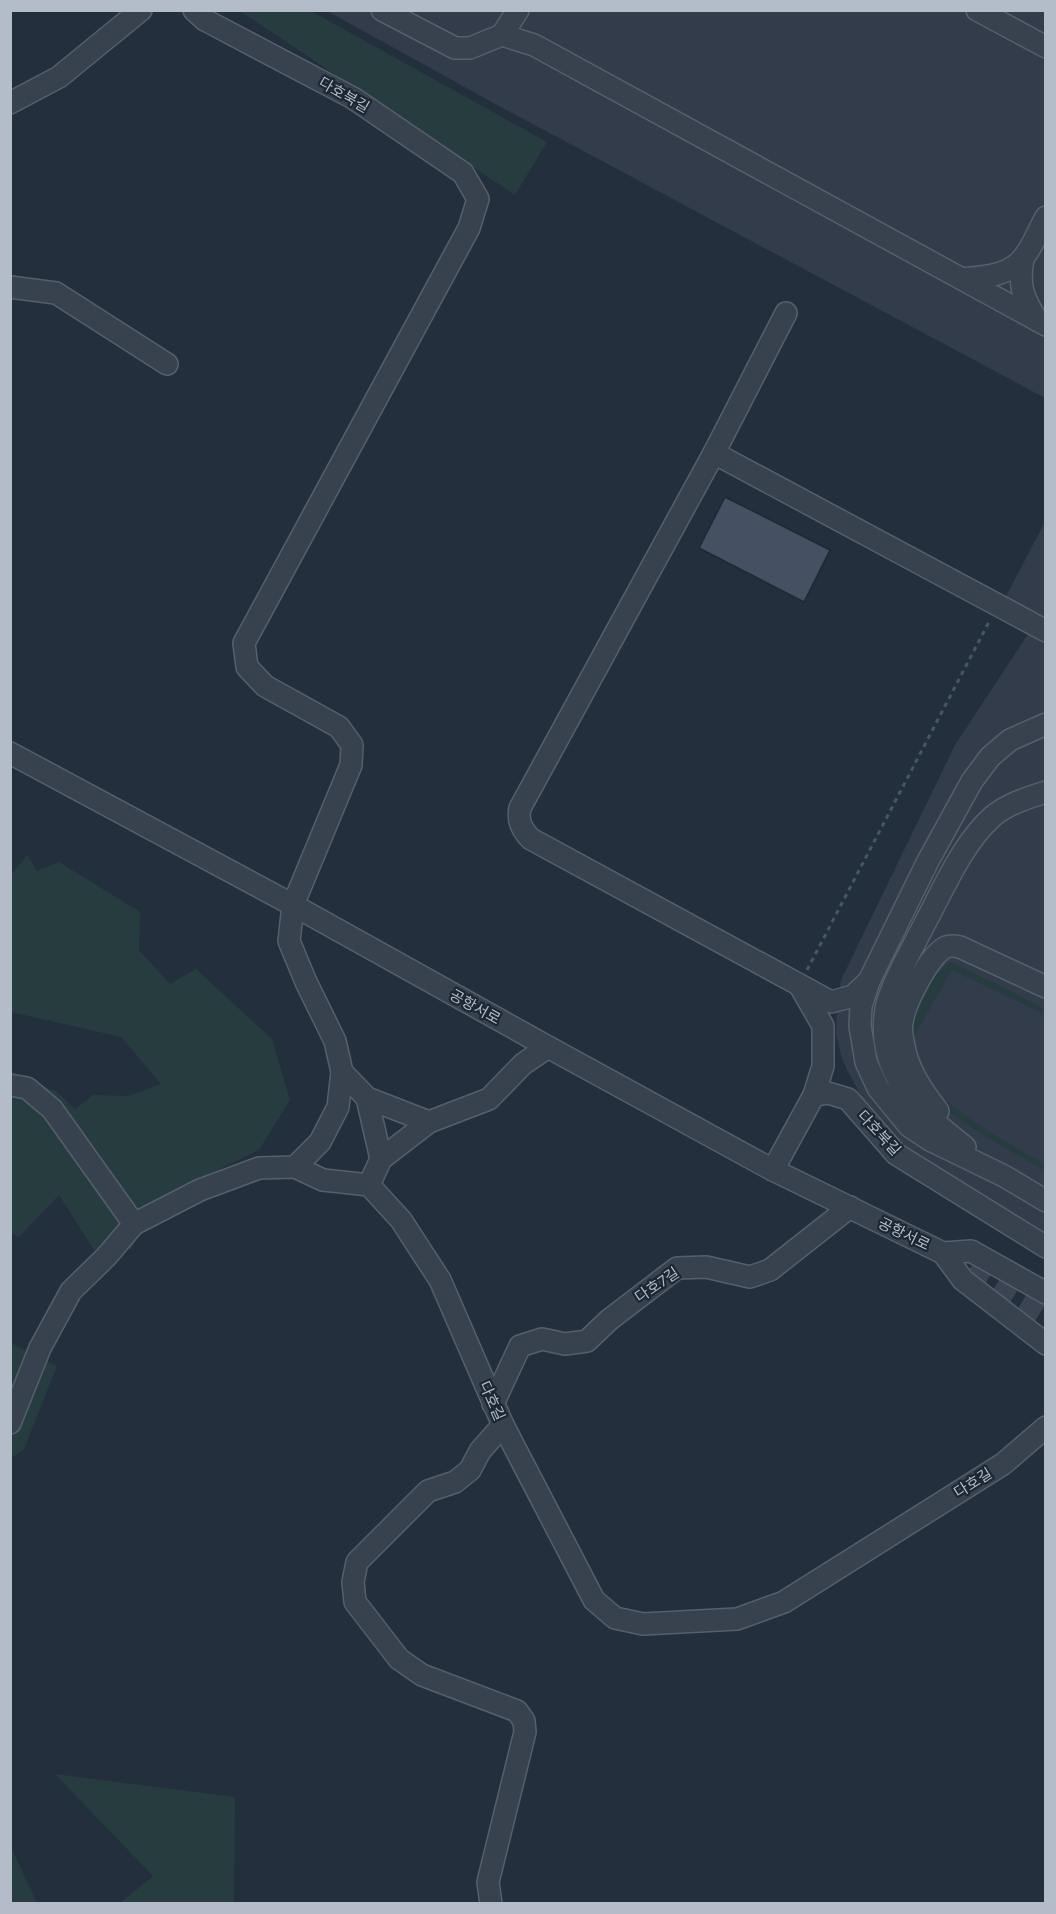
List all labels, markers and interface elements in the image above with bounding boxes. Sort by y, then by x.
street label: 다호북길 [316,73,372,117]
street label: 공항서로 [446,986,504,1028]
street label: 다호북길 [854,1107,904,1159]
street label: 공항서로 [875,1214,933,1254]
street label: 다호7길 [631,1264,683,1306]
street label: 다호길 [475,1378,509,1424]
street label: 다호길 [951,1464,995,1502]

